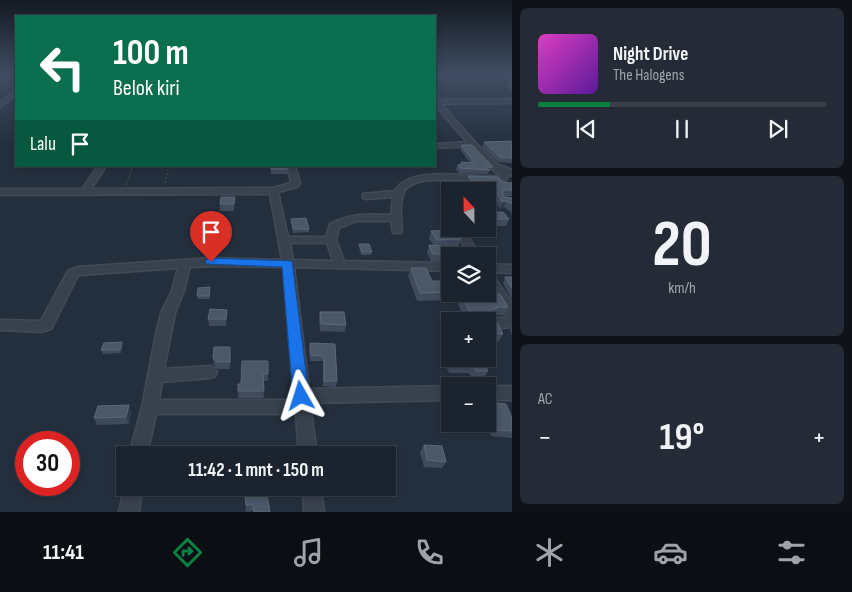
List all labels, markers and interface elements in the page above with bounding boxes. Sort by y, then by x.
text: 100 m [113,32,189,75]
icon: left [30,35,95,100]
text: Night Drive [613,43,688,66]
text: The Halogens [613,66,684,85]
text: Belok kiri [113,75,180,102]
icon: previous [572,115,600,143]
icon: pause [668,115,696,143]
icon: next [764,115,792,143]
icon: arrive [66,130,94,158]
text: Lalu [30,133,56,156]
north arrow [441,182,496,238]
map controls [441,182,496,432]
text: 20 [652,207,712,285]
pin [190,211,232,262]
icon: arrive [197,218,225,246]
button: layers [441,247,496,302]
text: km/h [668,279,696,298]
button: + [441,312,496,367]
position arrow [274,369,326,421]
button: − [441,377,496,432]
text: AC [538,390,552,409]
text: 19° [660,415,704,460]
text: − [538,421,552,454]
text: + [812,421,826,454]
speed limit sign: 30 [15,431,80,496]
text: 11:42 · 1 mnt · 150 m [188,459,324,482]
icon: directions [170,535,205,570]
icon: music [291,535,326,570]
icon: phone [412,535,447,570]
icon: climate [532,535,567,570]
icon: car [653,535,688,570]
icon: filters [774,535,809,570]
text: 11:41 [43,539,84,566]

